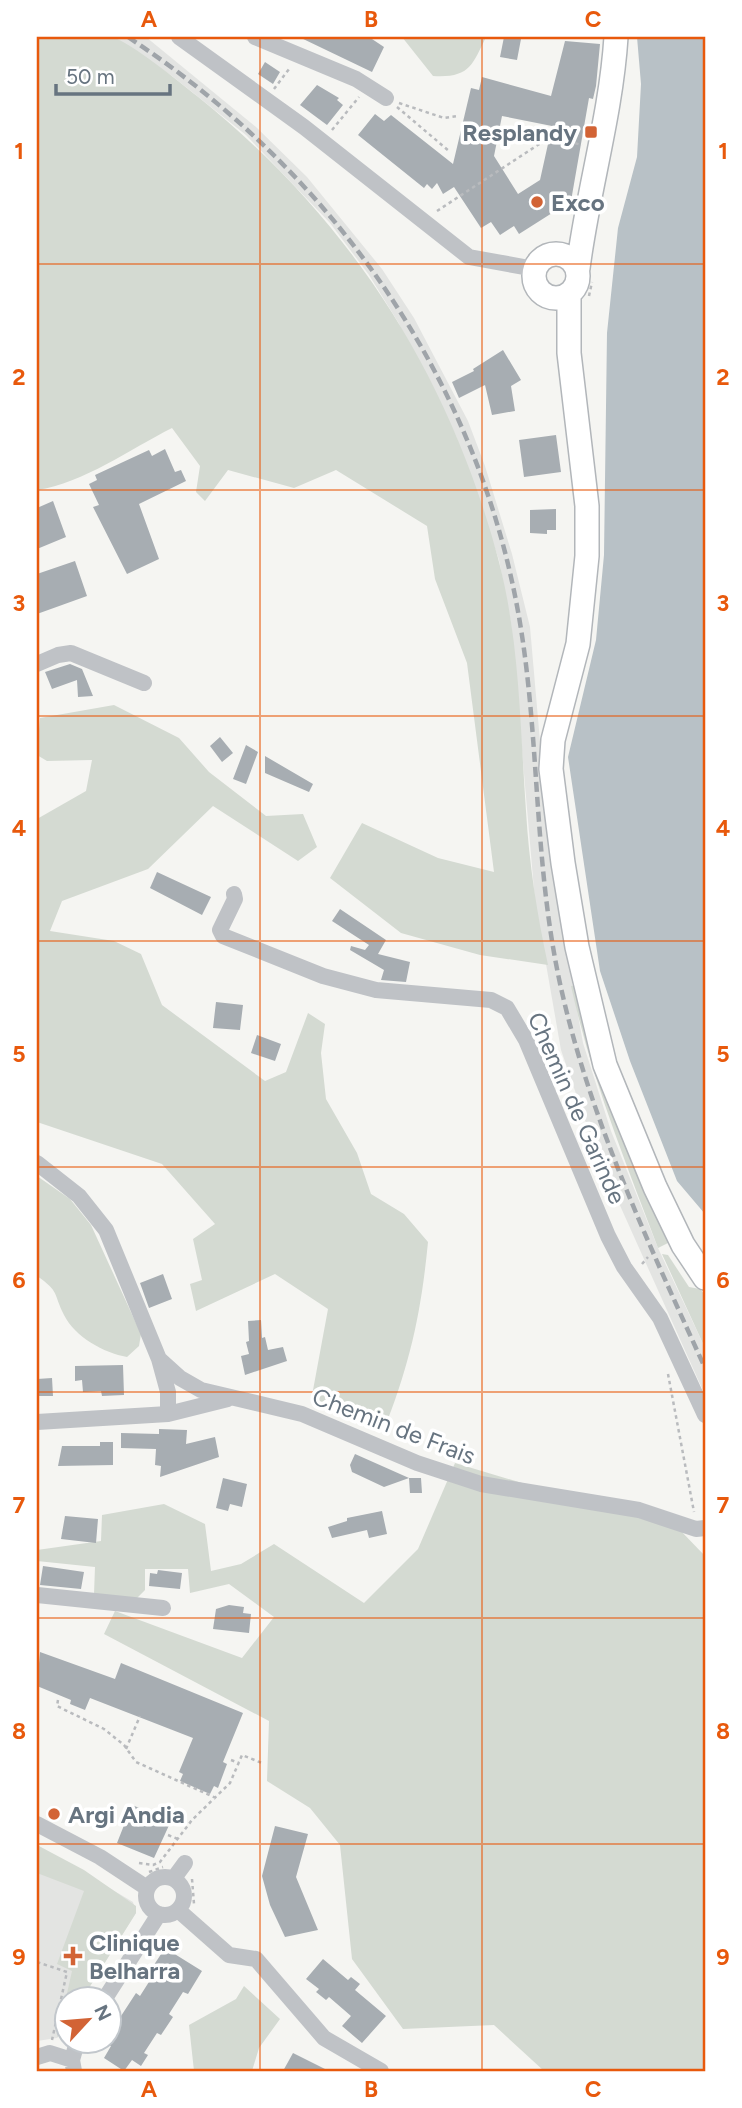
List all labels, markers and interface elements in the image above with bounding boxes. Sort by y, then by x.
text: A [141,5,158,33]
text: B [364,5,378,33]
text: C [585,5,602,33]
scale bar [56,52,170,96]
text: 50 m [66,64,115,89]
place label: Resplandy [462,118,577,147]
marker: Resplandy [583,124,599,140]
text: 1 [14,137,24,165]
text: 1 [718,137,728,165]
place label: Exco [551,188,605,217]
marker: Exco [529,194,545,210]
text: 2 [12,363,26,391]
text: 2 [716,363,730,391]
text: 3 [13,589,25,617]
text: 3 [717,589,729,617]
text: 4 [12,814,26,842]
text: 4 [716,814,730,842]
street label: Chemin de Garinde [522,1008,632,1208]
text: 5 [12,1040,26,1068]
text: 5 [716,1040,730,1068]
text: 6 [12,1266,26,1294]
text: 6 [716,1266,730,1294]
street label: Chemin de Frais [308,1382,480,1470]
text: 7 [13,1491,26,1519]
text: 7 [717,1491,730,1519]
text: 8 [12,1717,26,1745]
text: 8 [716,1717,730,1745]
place label: Argi Andia [68,1800,185,1829]
marker: Argi Andia [46,1806,62,1822]
place label: Clinique Belharra [89,1928,180,1985]
text: 9 [12,1943,26,1971]
text: 9 [716,1943,730,1971]
marker: Clinique Belharra [63,1946,83,1966]
north arrow [52,1986,122,2056]
text: N [89,2001,116,2024]
text: A [141,2075,158,2103]
text: B [364,2075,378,2103]
text: C [585,2075,602,2103]

